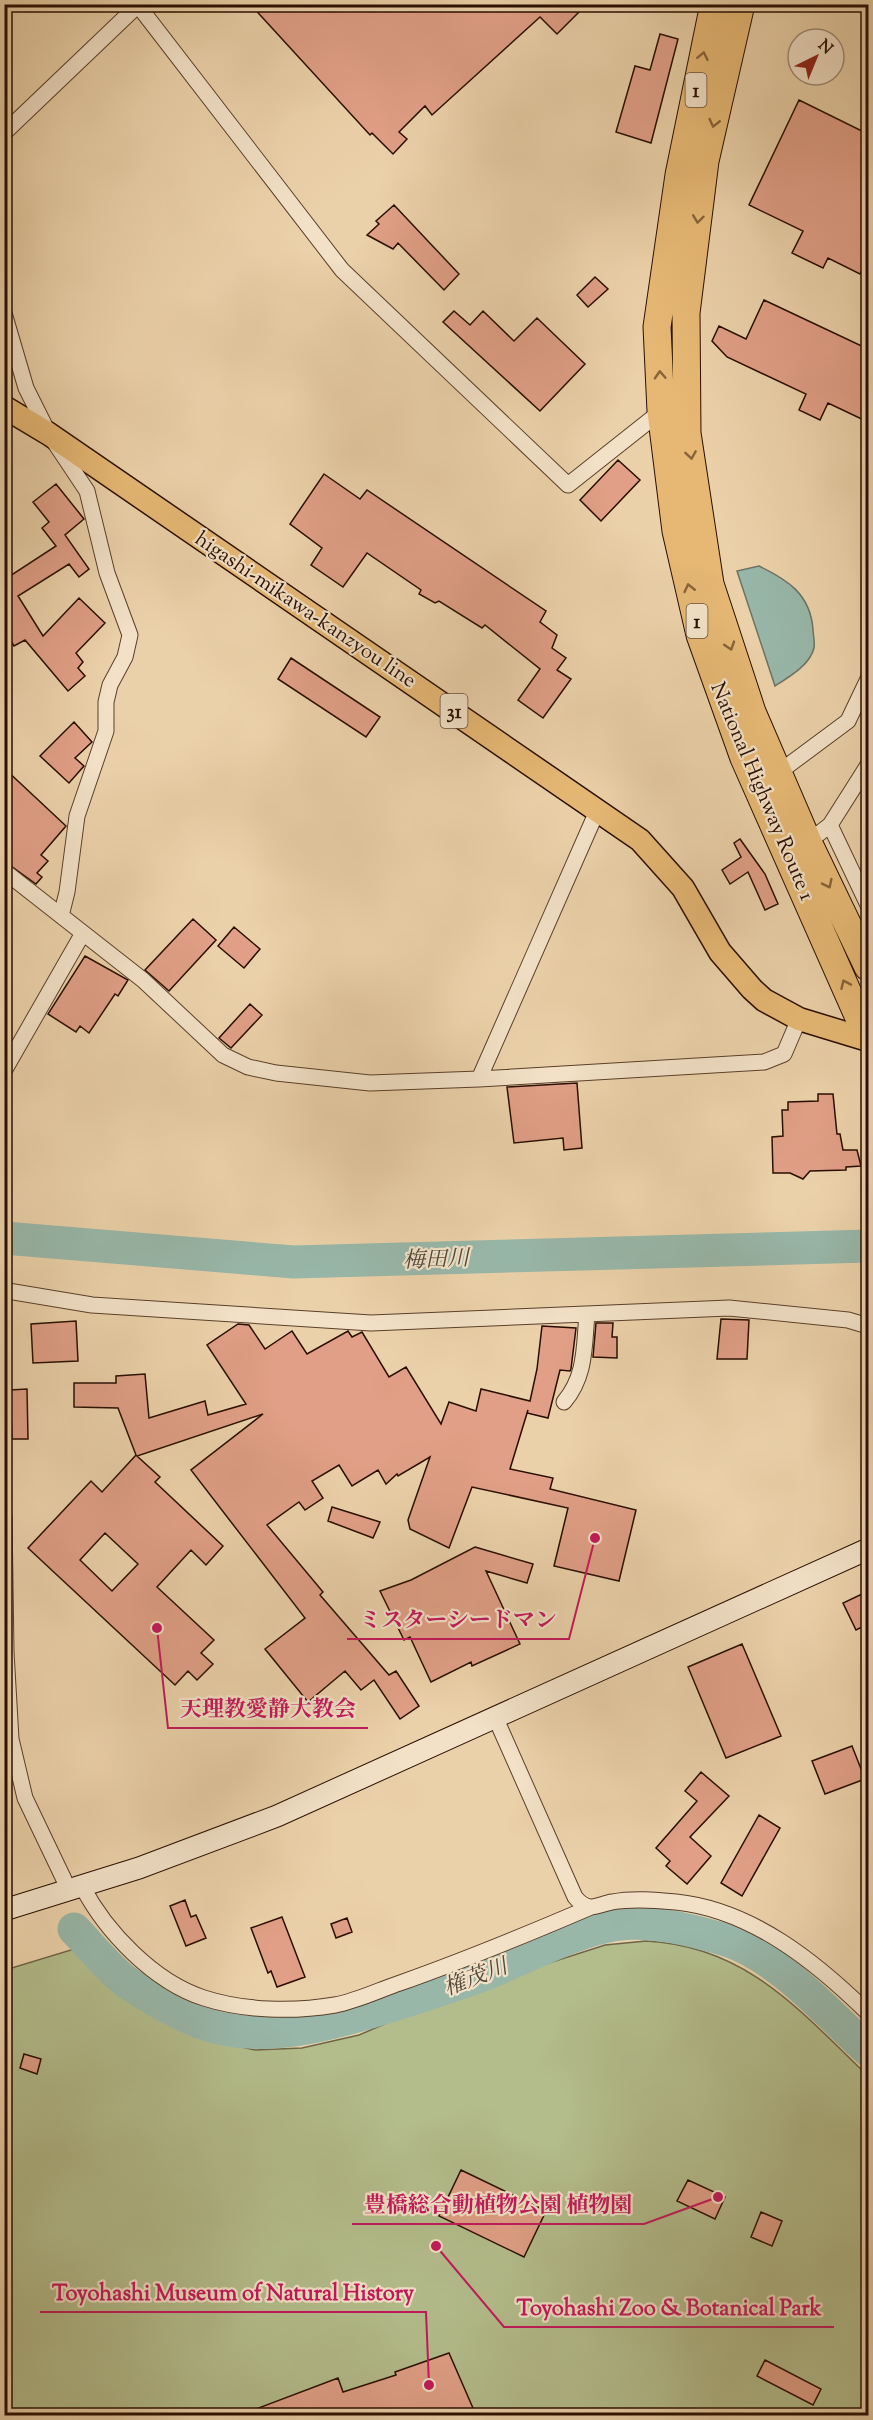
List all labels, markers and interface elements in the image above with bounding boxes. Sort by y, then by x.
north arrow [786,27,846,87]
text: N [812,35,837,61]
one-way arrow [696,51,709,61]
road number: 1 [686,73,706,107]
one-way arrow [708,118,721,128]
one-way arrow [692,215,705,224]
one-way arrow [653,370,666,379]
one-way arrow [684,451,696,460]
street label: higashi-mikawa-kanzyou line [188,525,422,696]
one-way arrow [684,584,697,594]
road number: 1 [686,604,708,638]
one-way arrow [723,640,736,651]
street label: National Highway Route 1 [702,678,821,906]
road number: 31 [440,694,468,728]
one-way arrow [821,878,833,889]
one-way arrow [840,979,852,990]
water label: 梅田川 [403,1244,472,1278]
callout: ミスターシードマン [347,1599,569,1639]
text: ミスターシードマン [359,1606,557,1638]
callout: 天理教愛静大教会 [168,1688,368,1728]
text: 天理教愛静大教会 [180,1695,356,1727]
water label: 権茂川 [440,1951,514,2006]
callout: 豊橋総合動植物公園 植物園 [352,2184,644,2224]
text: 豊橋総合動植物公園 植物園 [364,2191,632,2223]
callout: Toyohashi Museum of Natural History [40,2272,426,2312]
text: Toyohashi Museum of Natural History [52,2279,414,2311]
callout: Toyohashi Zoo & Botanical Park [504,2287,834,2327]
text: Toyohashi Zoo & Botanical Park [516,2294,822,2326]

